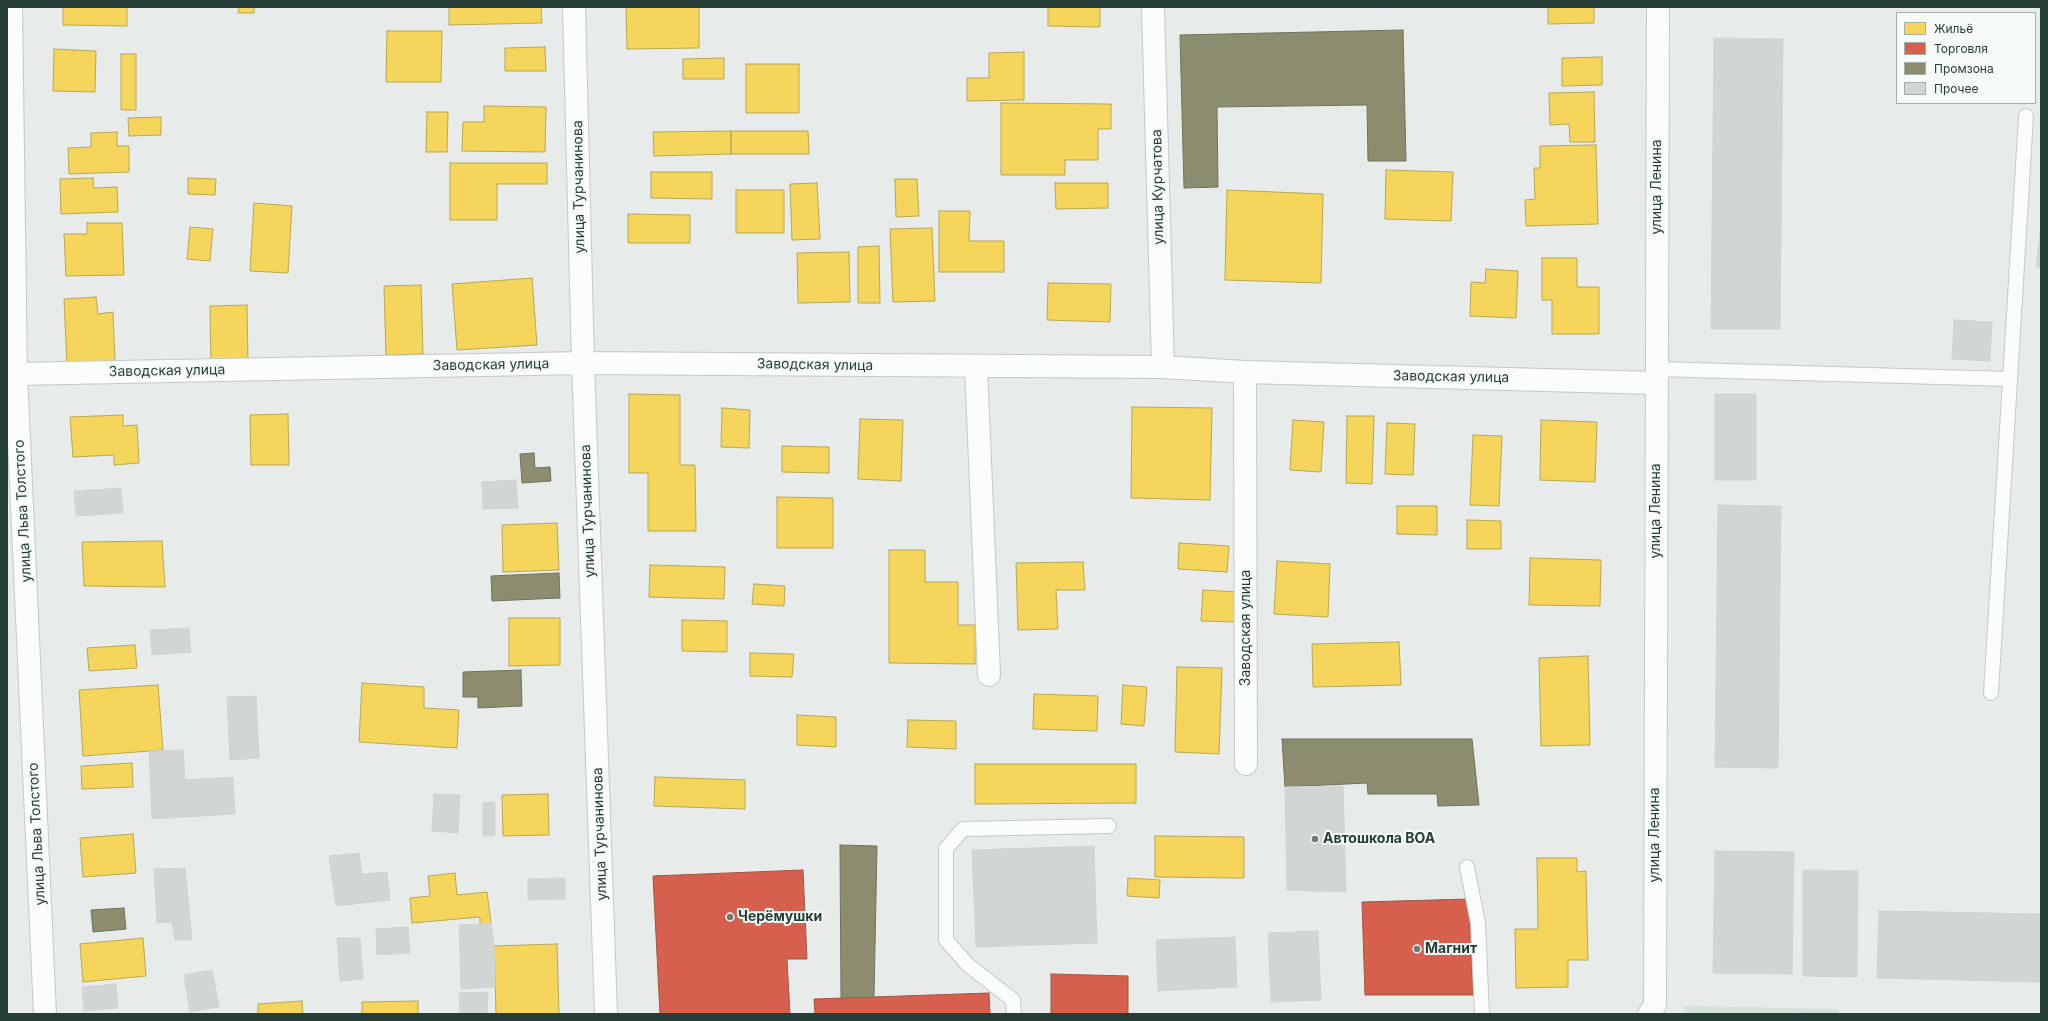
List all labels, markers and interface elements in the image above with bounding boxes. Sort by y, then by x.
legend [1896,12,2036,104]
text: Жильё [1934,21,1973,36]
text: Торговля [1934,41,1988,56]
text: Промзона [1934,61,1994,76]
text: Прочее [1934,81,1979,96]
street label: улица Турчанинова [569,120,589,254]
street label: улица Курчатова [1149,129,1167,245]
street label: улица Ленина [1649,139,1665,235]
street label: Заводская улица [433,356,549,374]
street label: Заводская улица [757,356,873,374]
street label: Заводская улица [109,362,225,380]
street label: Заводская улица [1393,368,1509,386]
street label: улица Льва Толстого [11,439,35,583]
street label: улица Турчанинова [577,444,599,578]
street label: улица Ленина [1648,463,1664,559]
street label: Заводская улица [1238,570,1254,686]
street label: улица Льва Толстого [25,762,49,906]
street label: улица Турчанинова [589,767,611,901]
street label: улица Ленина [1647,787,1663,883]
place label: Автошкола ВОА [1323,831,1435,847]
marker: Автошкола ВОА [1310,834,1320,844]
place label: Черёмушки [738,909,822,925]
marker: Черёмушки [725,912,735,922]
place label: Магнит [1425,941,1477,957]
marker: Магнит [1412,944,1422,954]

